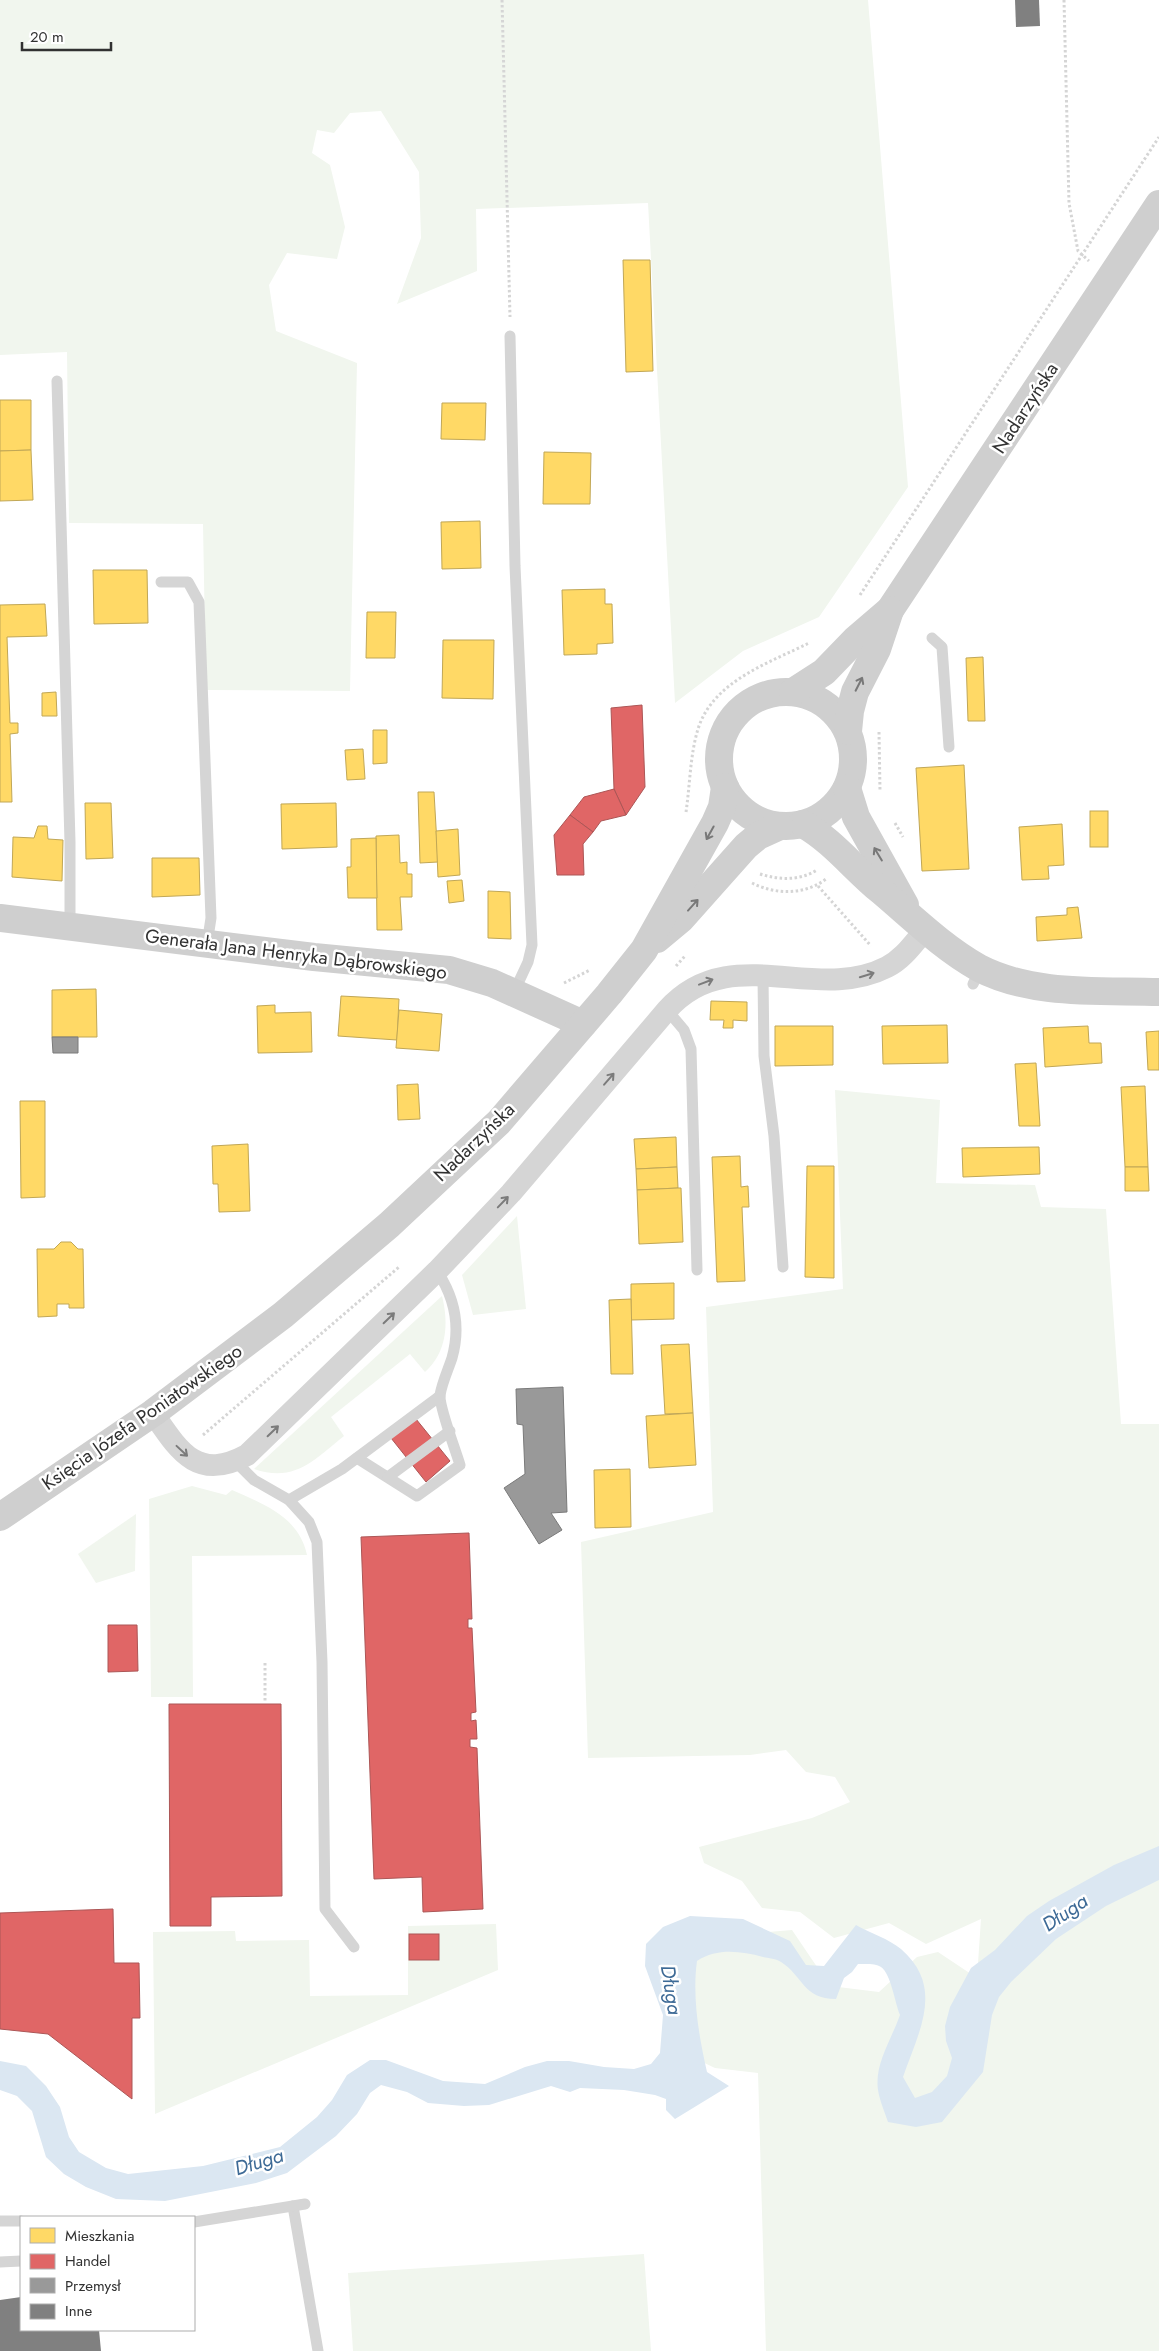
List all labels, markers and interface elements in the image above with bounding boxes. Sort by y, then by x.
scale bar [22,20,111,52]
text: 20 m [30,26,64,48]
street label: Nadarzyńska [986,357,1064,459]
one-way arrow [854,677,864,692]
one-way arrow [705,825,715,840]
one-way arrow [872,847,882,861]
one-way arrow [687,899,699,912]
street label: Generała Jana Henryka Dąbrowskiego [144,922,448,986]
one-way arrow [859,969,875,979]
one-way arrow [698,977,713,986]
one-way arrow [603,1072,614,1085]
street label: Nadarzyńska [427,1096,521,1188]
one-way arrow [497,1195,509,1208]
one-way arrow [383,1312,395,1324]
street label: Księcia Józefa Poniatowskiego [36,1337,248,1497]
one-way arrow [267,1425,279,1438]
one-way arrow [175,1445,188,1457]
water label: Długa [1036,1887,1094,1939]
water label: Długa [653,1963,689,2017]
water label: Długa [231,2141,287,2183]
legend [20,2216,195,2331]
text: Mieszkania [65,2225,135,2247]
text: Handel [65,2250,111,2272]
text: Przemysł [65,2275,121,2297]
text: Inne [65,2300,92,2322]

